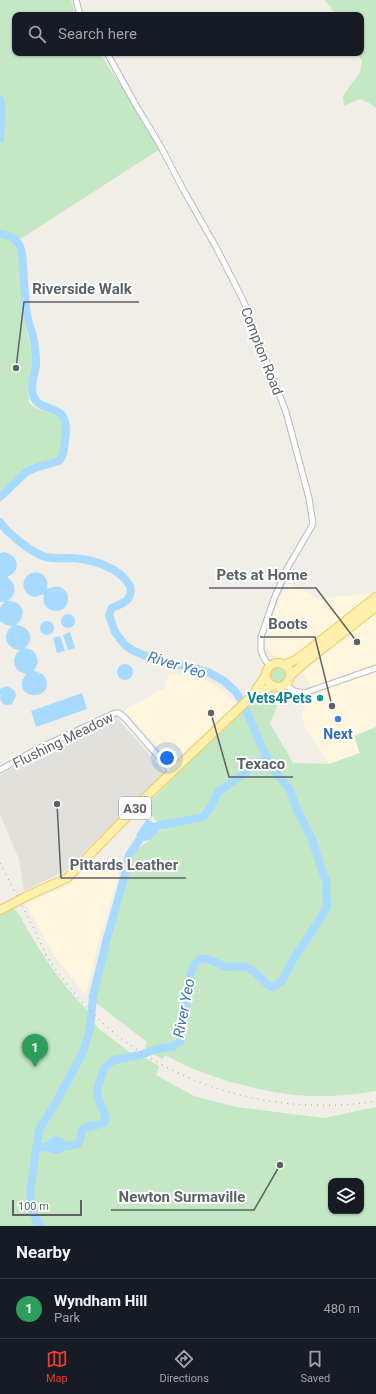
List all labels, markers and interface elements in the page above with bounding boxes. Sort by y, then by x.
search box [12,12,364,56]
icon: search [26,23,48,45]
text: Search here [58,25,137,43]
callout: Riverside Walk [24,275,139,302]
text: Riverside Walk [32,280,133,298]
street label: Compton Road [238,305,286,397]
callout: Pets at Home [209,561,316,588]
text: Pets at Home [216,566,308,584]
callout: Boots [260,610,315,637]
text: Boots [268,615,308,633]
water label: River Yeo [146,648,208,682]
place label: Vets4Pets [247,690,312,706]
marker: Vets4Pets [315,693,325,703]
street label: Flushing Meadow [10,709,116,771]
marker: Next [333,714,343,724]
place label: Next [323,726,353,742]
your location [157,748,177,768]
callout: Texaco [229,750,293,777]
text: Texaco [237,755,285,773]
road number: A30 [119,797,151,819]
callout: Pittards Leather [61,851,186,878]
text: Pittards Leather [70,856,179,874]
water label: River Yeo [169,977,199,1039]
pin: 1 [22,1034,48,1067]
map controls [328,1178,364,1214]
button: layers [328,1178,364,1214]
callout: Newton Surmaville [111,1183,254,1210]
text: Newton Surmaville [119,1188,245,1206]
scale bar [12,1198,82,1217]
text: 100 m [18,1200,49,1213]
text: Nearby [16,1242,71,1262]
text: Wyndham Hill [54,1292,147,1310]
text: 1 [25,1301,33,1316]
text: 480 m [323,1301,360,1316]
text: Park [54,1310,80,1325]
tab: Map [46,1348,68,1385]
tab: Directions [159,1348,209,1385]
tab: Saved [300,1348,330,1385]

